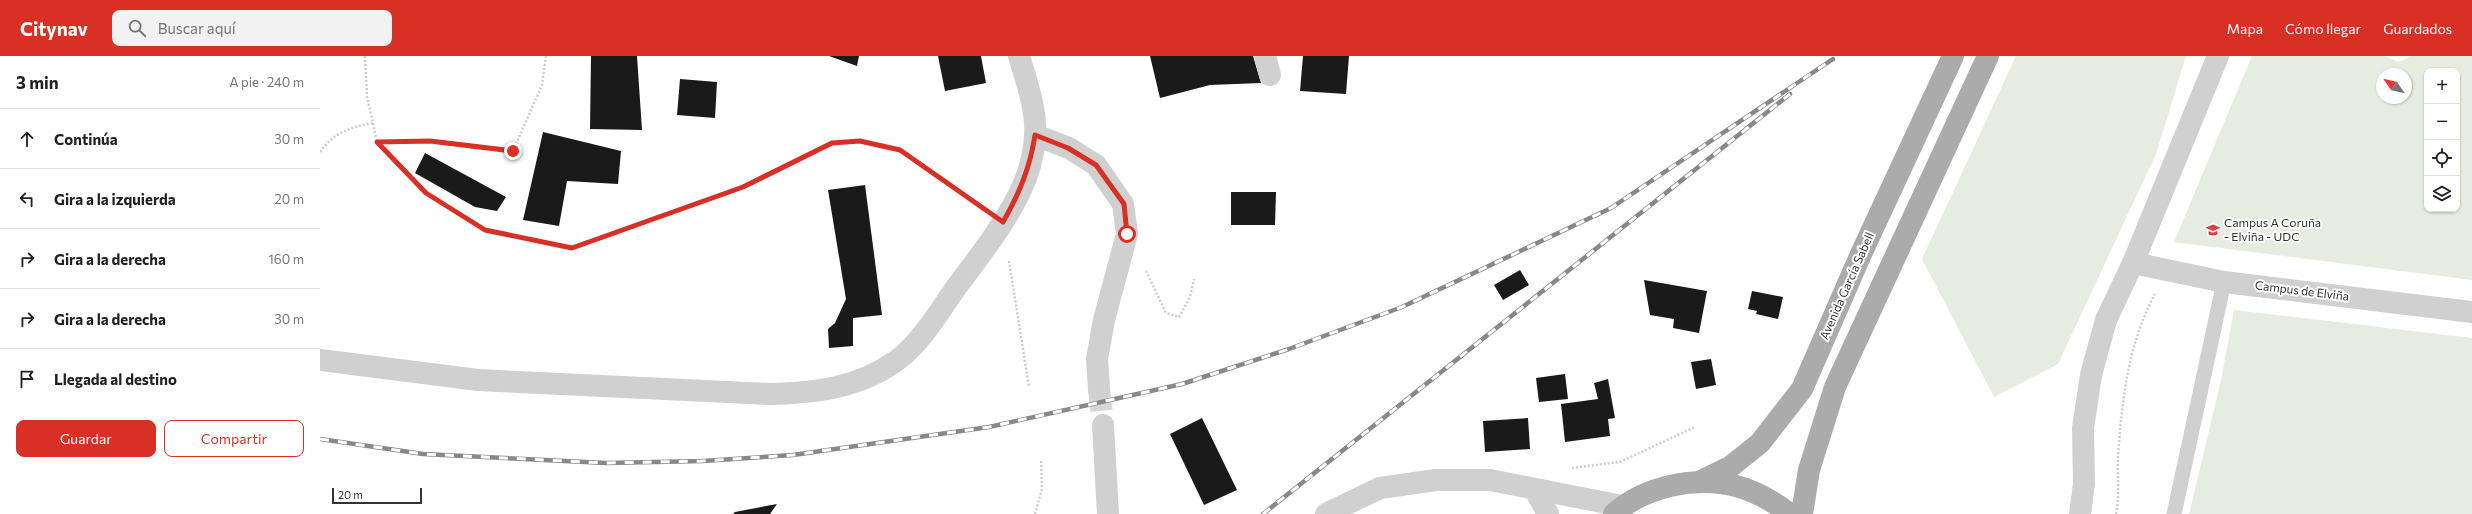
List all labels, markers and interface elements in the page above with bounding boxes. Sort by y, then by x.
search box [112,10,392,46]
text: Citynav [20,17,88,40]
icon: search [126,17,148,39]
text: Buscar aquí [158,19,236,37]
text: Mapa [2227,20,2263,37]
text: Cómo llegar [2285,20,2361,37]
text: Guardados [2383,20,2452,37]
north arrow [2376,68,2412,104]
map controls [2424,68,2460,212]
button: + [2424,68,2460,104]
text: 3 min [16,72,59,93]
text: A pie · 240 m [230,74,304,90]
button: − [2424,104,2460,140]
icon: ahead [16,128,38,150]
text: Continúa [54,130,118,148]
text: 30 m [274,131,304,147]
button: locate [2424,140,2460,176]
route end [504,142,522,160]
button: layers [2424,176,2460,212]
icon: left [16,188,38,210]
text: Gira a la izquierda [54,190,176,208]
text: 20 m [275,191,304,207]
place label: Campus A Coruña - Elviña - UDC [2224,215,2321,243]
school or university icon: Campus A Coruña - Elviña - UDC [2205,222,2221,238]
route start [1118,225,1136,243]
street label: Avenida García Sabell [1816,230,1876,341]
icon: right [16,248,38,270]
text: Gira a la derecha [54,250,166,268]
text: 160 m [268,251,304,267]
street label: Campus de Elviña [2254,277,2350,303]
icon: right [16,308,38,330]
text: Gira a la derecha [54,310,166,328]
text: 30 m [274,311,304,327]
icon: arrive [16,368,38,390]
text: Llegada al destino [54,370,177,388]
button: Guardar [16,420,156,457]
button: Compartir [164,420,304,457]
scale bar [332,486,422,505]
text: 20 m [338,488,363,501]

